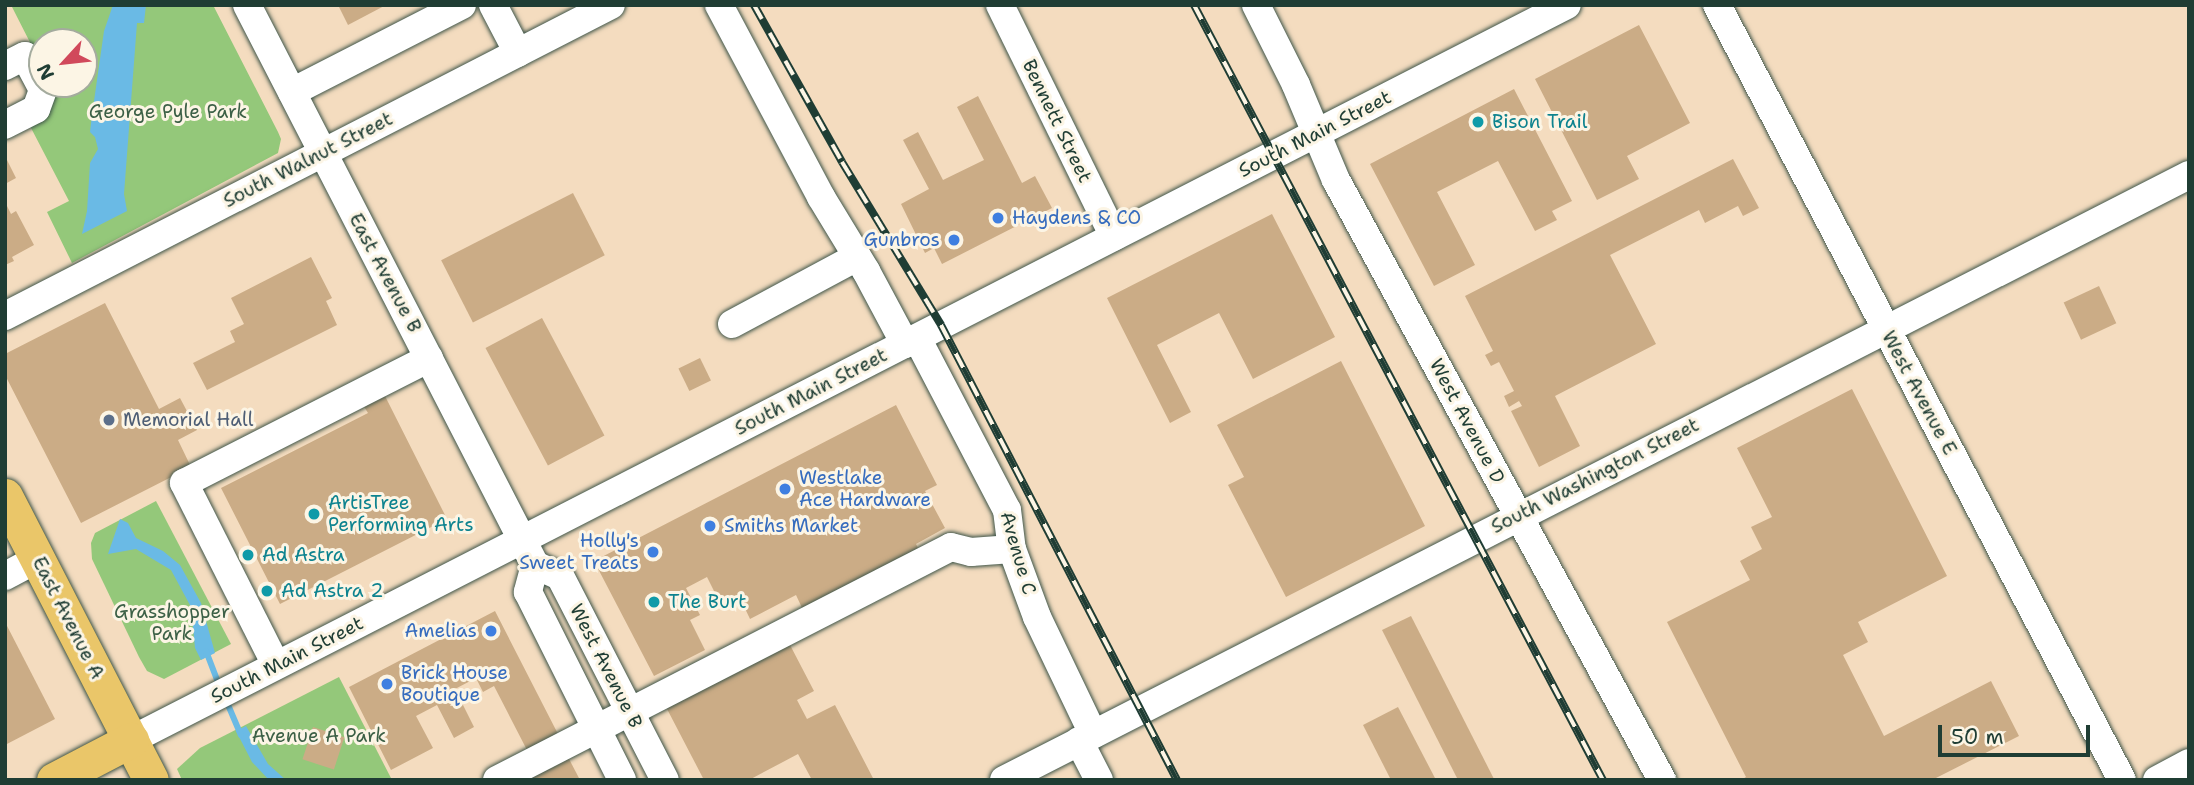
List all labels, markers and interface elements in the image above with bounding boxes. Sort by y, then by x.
north arrow [28,28,98,98]
street label: Bennett Street [1017,56,1097,186]
text: N [31,59,60,84]
street label: South Main Street [1235,86,1395,182]
park label: George Pyle Park [89,101,247,123]
street label: South Walnut Street [220,107,396,213]
place label: Bison Trail [1492,111,1587,133]
marker: Bison Trail [1470,114,1486,130]
place label: Haydens & CO [1012,207,1141,229]
street label: East Avenue B [344,209,426,337]
marker: Haydens & CO [990,210,1006,226]
place label: Gunbros [863,229,940,251]
marker: Gunbros [946,232,962,248]
street label: West Avenue E [1877,327,1961,459]
street label: South Main Street [731,344,891,440]
street label: West Avenue D [1425,355,1509,487]
place label: Memorial Hall [123,409,253,431]
marker: Memorial Hall [101,412,117,428]
street label: South Washington Street [1487,414,1703,538]
place label: Westlake Ace Hardware [799,467,931,511]
marker: Westlake Ace Hardware [777,481,793,497]
place label: ArtisTree Performing Arts [328,492,474,536]
marker: ArtisTree Performing Arts [306,506,322,522]
street label: Avenue C [995,509,1041,597]
place label: Smiths Market [724,515,858,537]
marker: Smiths Market [702,518,718,534]
place label: Holly's Sweet Treats [519,530,639,574]
place label: Ad Astra [262,544,345,566]
marker: Holly's Sweet Treats [645,544,661,560]
marker: Ad Astra [240,547,256,563]
street label: East Avenue A [27,553,109,683]
place label: Ad Astra 2 [281,580,383,602]
marker: Ad Astra 2 [259,583,275,599]
place label: The Burt [668,591,746,613]
marker: The Burt [646,594,662,610]
street label: West Avenue B [565,600,647,732]
park label: Grasshopper Park [114,601,230,645]
street label: South Main Street [207,612,367,708]
place label: Amelias [405,620,477,642]
marker: Amelias [483,623,499,639]
place label: Brick House Boutique [401,662,508,706]
marker: Brick House Boutique [379,676,395,692]
scale bar [1942,712,2094,756]
text: 50 m [1951,723,2004,751]
park label: Avenue A Park [252,725,386,747]

